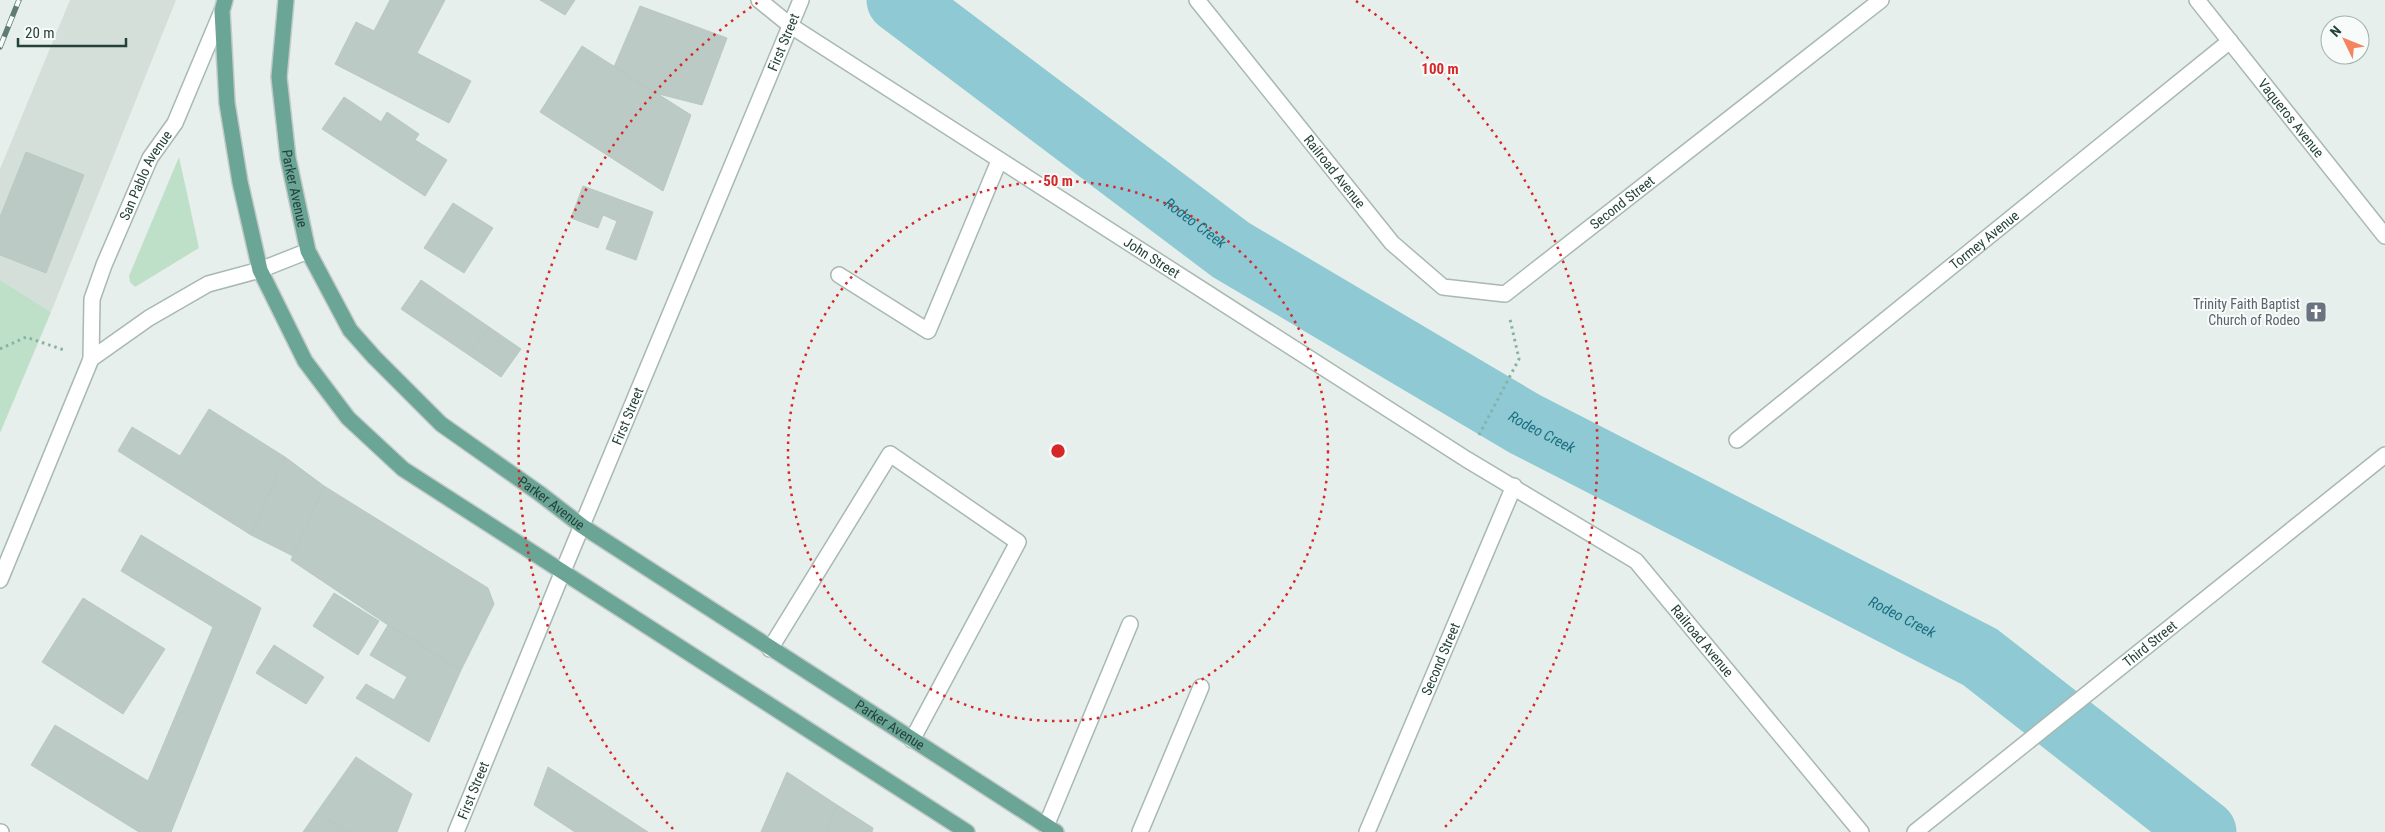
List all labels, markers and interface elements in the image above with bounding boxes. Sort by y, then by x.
street label: First Street [764,11,803,73]
scale bar [18,15,125,47]
north arrow [2320,15,2370,65]
text: N [2327,23,2344,40]
text: 20 m [25,24,55,42]
text: 100 m [1421,60,1459,78]
street label: Vaqueros Avenue [2255,76,2327,161]
street label: San Pablo Avenue [116,127,175,223]
street label: Railroad Avenue [1301,132,1369,212]
street label: Parker Avenue [279,149,311,229]
text: 50 m [1043,172,1073,190]
street label: Second Street [1587,172,1657,232]
water label: Rodeo Creek [1161,194,1230,252]
street label: Tormey Avenue [1946,207,2022,273]
street label: John Street [1121,234,1183,281]
place label: Trinity Faith Baptist Church of Rodeo [2193,296,2300,328]
church icon: Trinity Faith Baptist Church of Rodeo [2304,300,2328,324]
street label: First Street [609,385,647,447]
water label: Rodeo Creek [1505,407,1579,457]
centre of rings [1049,442,1067,460]
street label: Parker Avenue [515,473,588,533]
water label: Rodeo Creek [1866,593,1939,642]
street label: Railroad Avenue [1668,601,1737,680]
street label: Third Street [2120,617,2180,670]
street label: Second Street [1418,620,1463,698]
street label: Parker Avenue [852,697,928,753]
street label: First Street [454,759,492,822]

